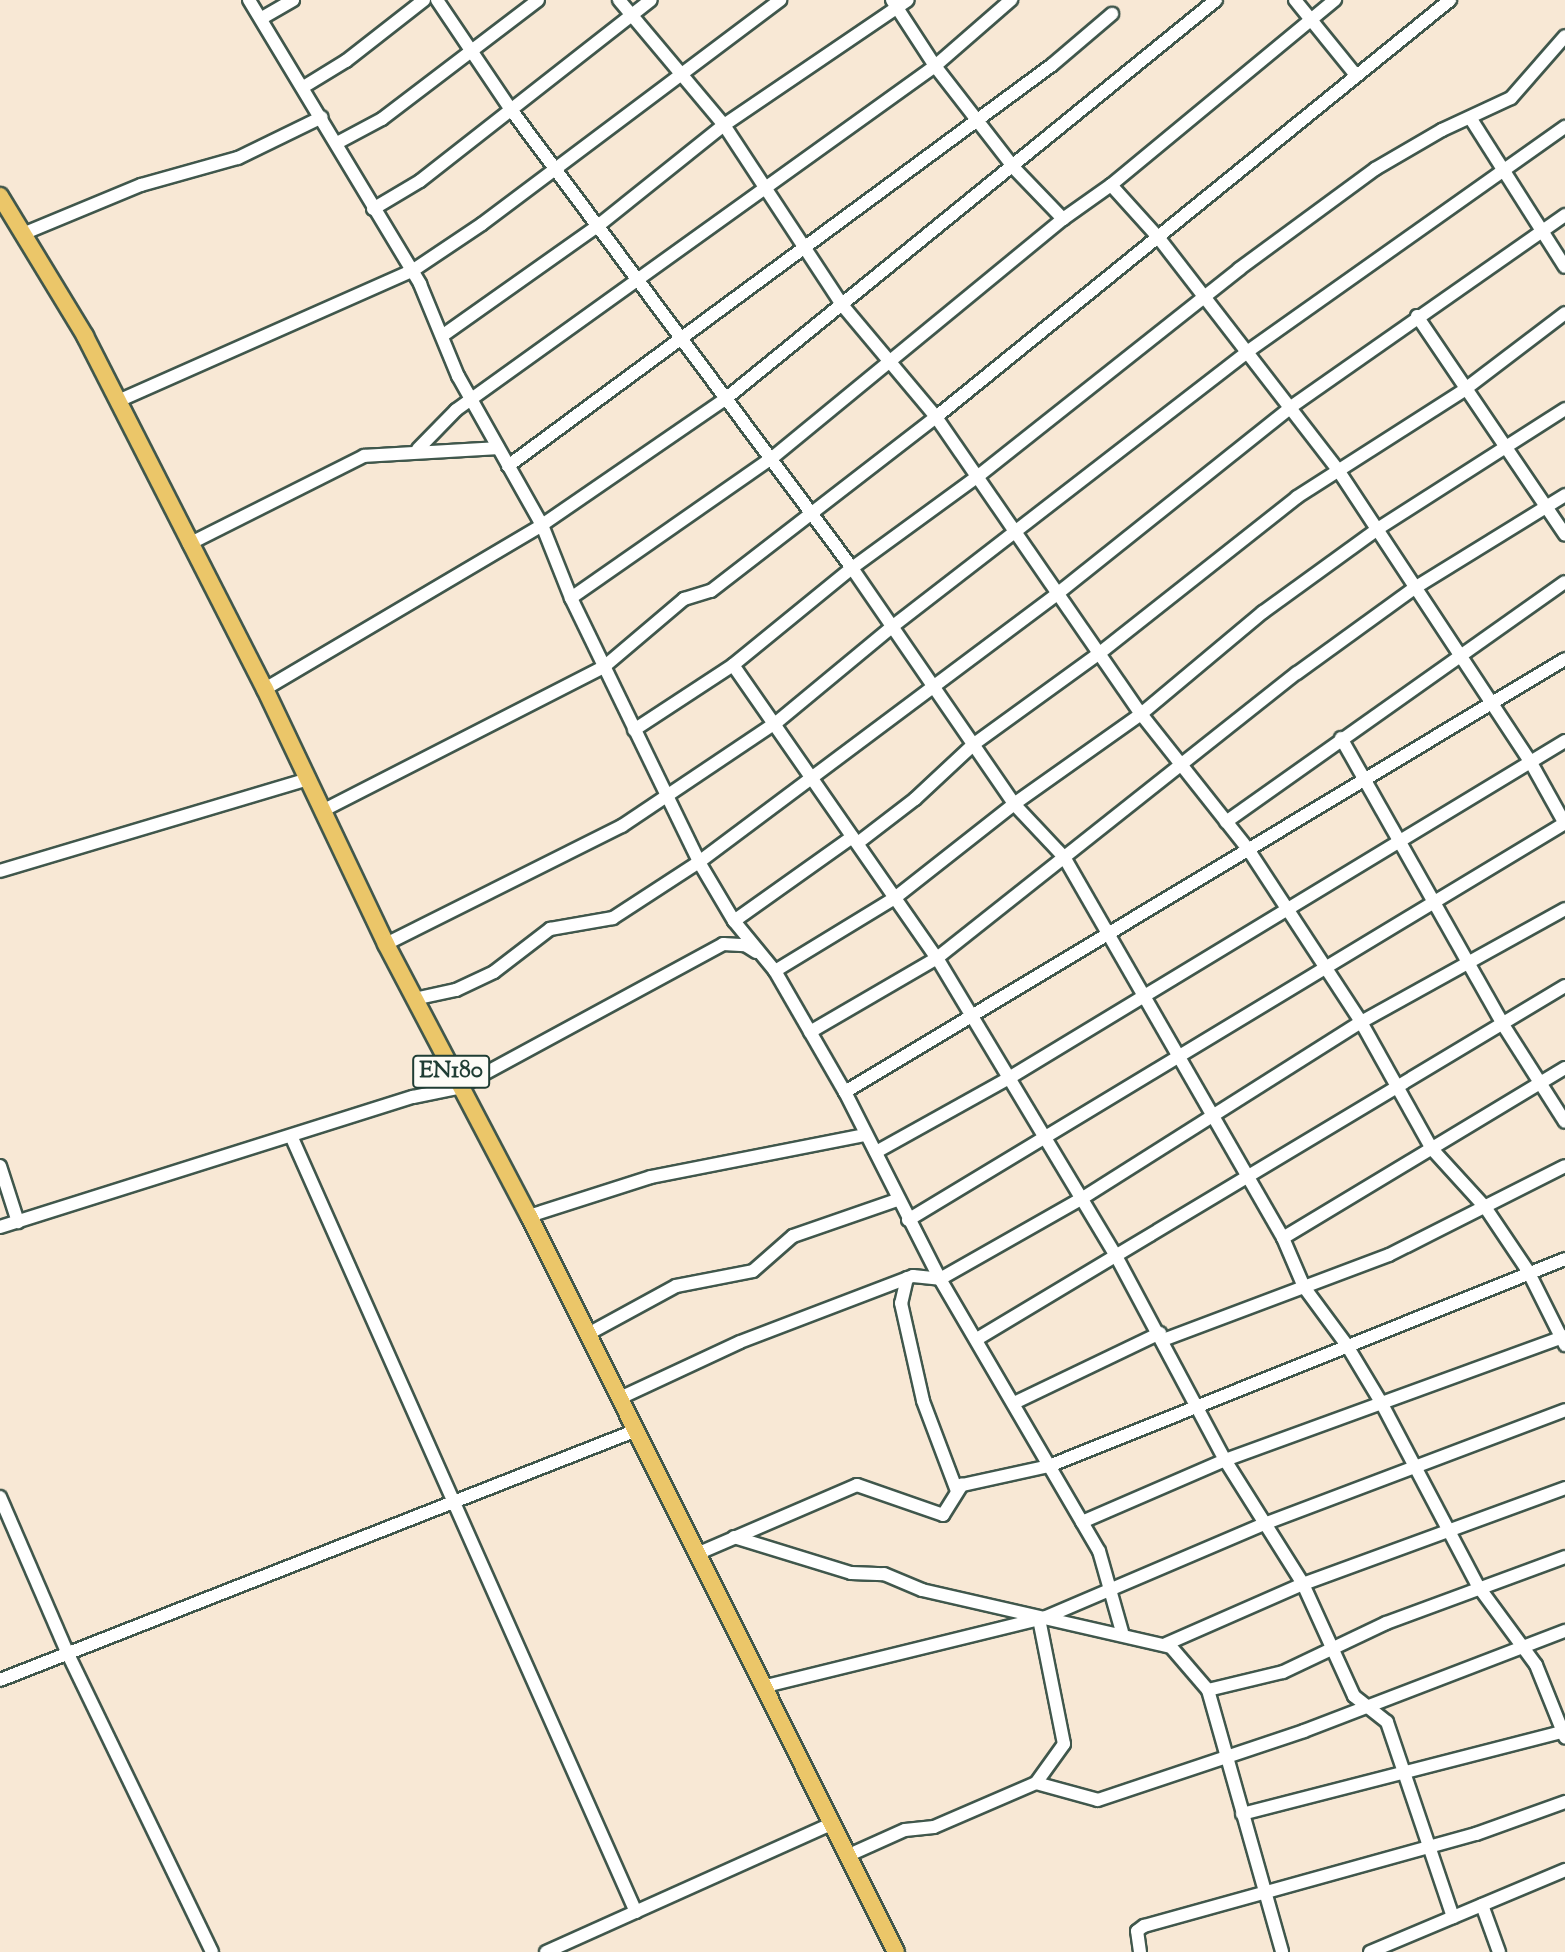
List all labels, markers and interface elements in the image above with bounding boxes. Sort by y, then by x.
road number: EN180 [411,1052,491,1092]

